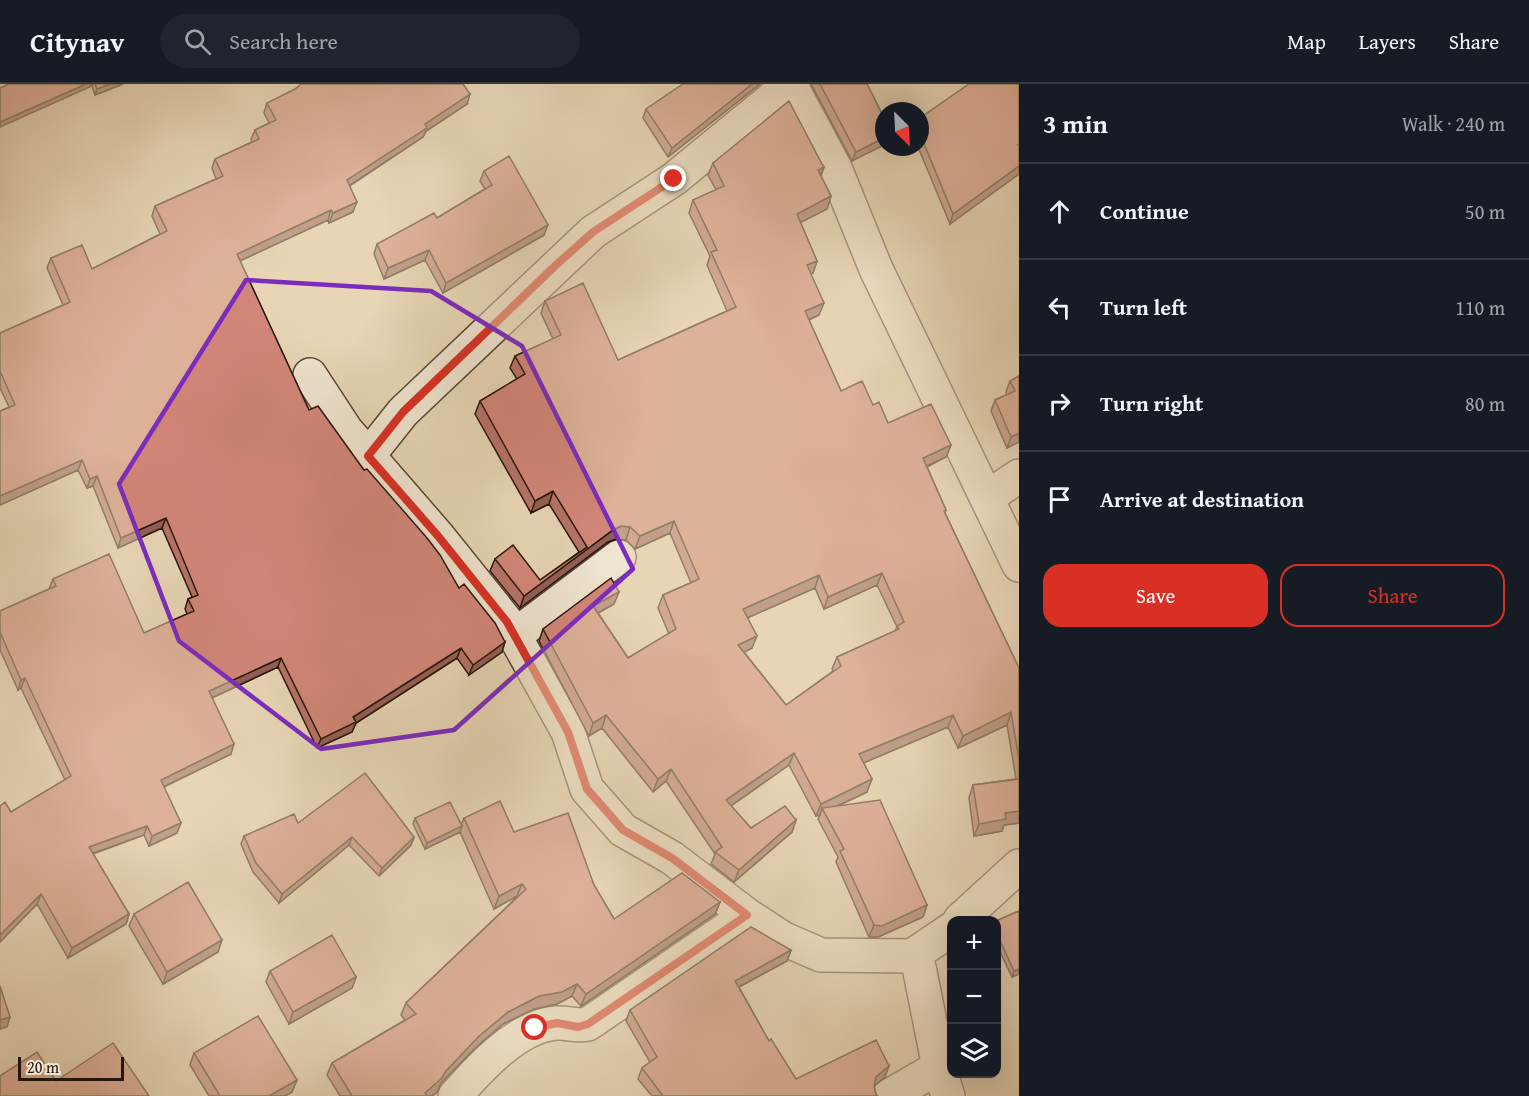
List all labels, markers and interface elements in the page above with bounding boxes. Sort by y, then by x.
search box [160,14,580,68]
text: Citynav [30,21,124,62]
icon: search [181,25,214,58]
text: Search here [229,25,338,57]
text: Map [1287,26,1326,57]
text: Layers [1359,26,1416,57]
text: Share [1449,26,1499,57]
north arrow [875,102,929,156]
text: 3 min [1043,104,1108,143]
text: Walk · 240 m [1402,109,1505,138]
route end [660,165,686,191]
icon: ahead [1043,195,1076,228]
text: Continue [1100,195,1189,227]
text: 50 m [1465,197,1505,226]
icon: left [1043,291,1076,324]
text: Turn left [1100,291,1187,323]
text: 110 m [1455,293,1505,322]
icon: right [1043,387,1076,420]
text: Turn right [1100,387,1203,419]
text: 80 m [1465,389,1505,418]
icon: arrive [1043,483,1076,516]
text: Arrive at destination [1100,483,1304,515]
button: Save [1043,564,1268,627]
button: Share [1280,564,1505,627]
map controls [947,916,1001,1078]
button: + [947,916,1001,970]
button: − [947,970,1001,1024]
route start [521,1014,547,1040]
button: layers [947,1024,1001,1078]
scale bar [18,1054,124,1082]
text: 20 m [27,1055,59,1079]

